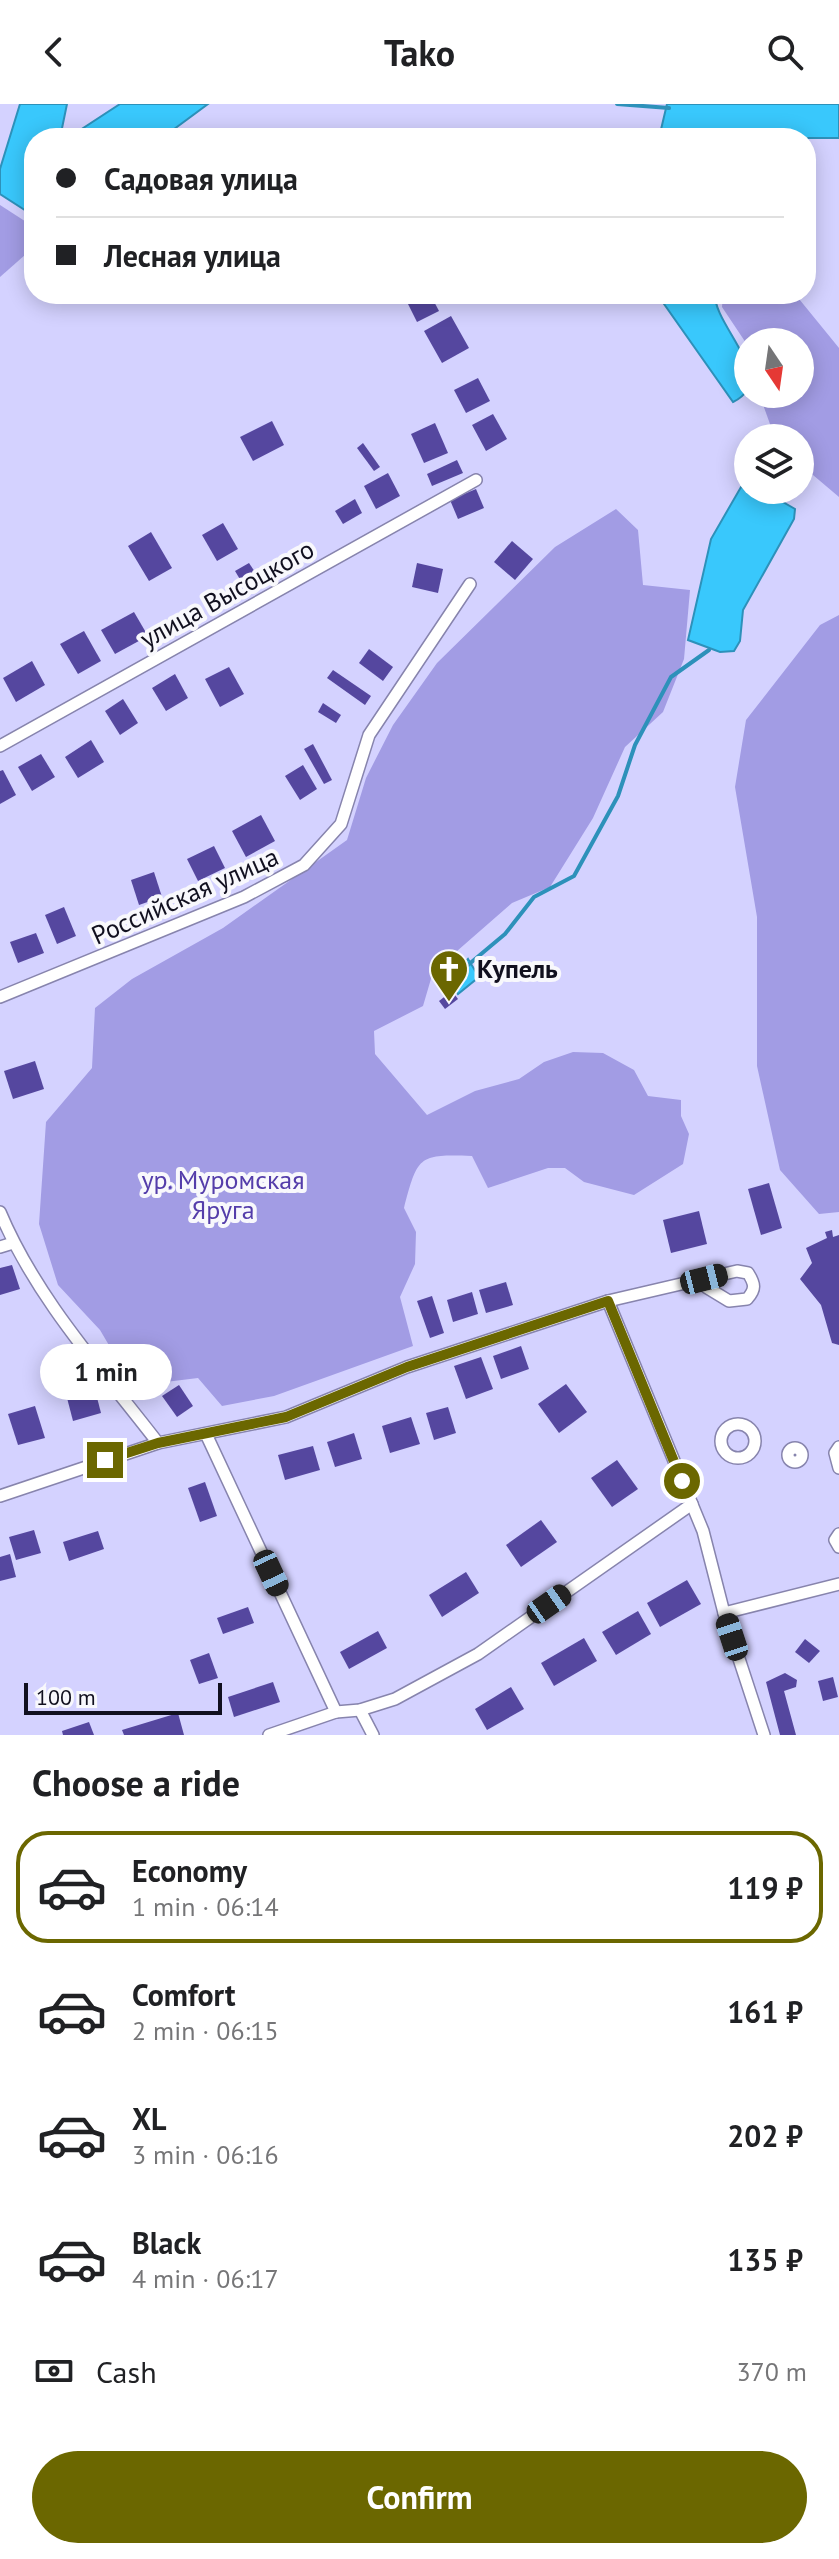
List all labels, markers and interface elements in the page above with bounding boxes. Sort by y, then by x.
text: Tako [384,29,455,76]
icon: back [32,30,76,74]
icon: search [763,30,807,74]
text: Садовая улица [104,159,298,198]
text: Лесная улица [104,236,281,275]
north arrow [734,328,814,408]
map controls [734,328,814,504]
button: layers [734,424,814,504]
street label: улица Высоцкого [134,532,320,655]
street label: Российская улица [86,840,283,952]
church icon: Купель [428,948,470,1003]
place label: Купель [477,952,558,985]
park label: ур. Муромская Яруга [141,1163,305,1226]
car [678,1262,730,1296]
callout: 1 min [39,1344,171,1400]
text: 1 min [74,1355,138,1388]
route end [87,1442,123,1478]
route start [664,1463,700,1499]
car [250,1546,292,1600]
car [522,1580,576,1628]
car [713,1610,751,1664]
scale bar [24,1679,222,1715]
text: 100 m [36,1683,96,1711]
text: Choose a ride [32,1759,240,1806]
icon: car [36,1851,108,1923]
text: Economy [132,1851,247,1890]
text: 119 ₽ [727,1868,803,1907]
text: 1 min · 06:14 [132,1890,279,1923]
icon: car [36,1975,108,2047]
text: Comfort [132,1975,235,2014]
text: 161 ₽ [727,1992,803,2031]
text: 2 min · 06:15 [132,2014,279,2047]
icon: car [36,2099,108,2171]
text: XL [132,2099,166,2138]
text: 202 ₽ [727,2116,803,2155]
text: 3 min · 06:16 [132,2138,279,2171]
icon: car [36,2223,108,2295]
text: Black [132,2223,201,2262]
text: 135 ₽ [727,2240,803,2279]
text: 4 min · 06:17 [132,2262,279,2295]
icon: cash [32,2349,76,2393]
text: Cash [96,2352,157,2391]
text: 370 m [736,2355,807,2388]
button: Confirm [32,2451,807,2543]

